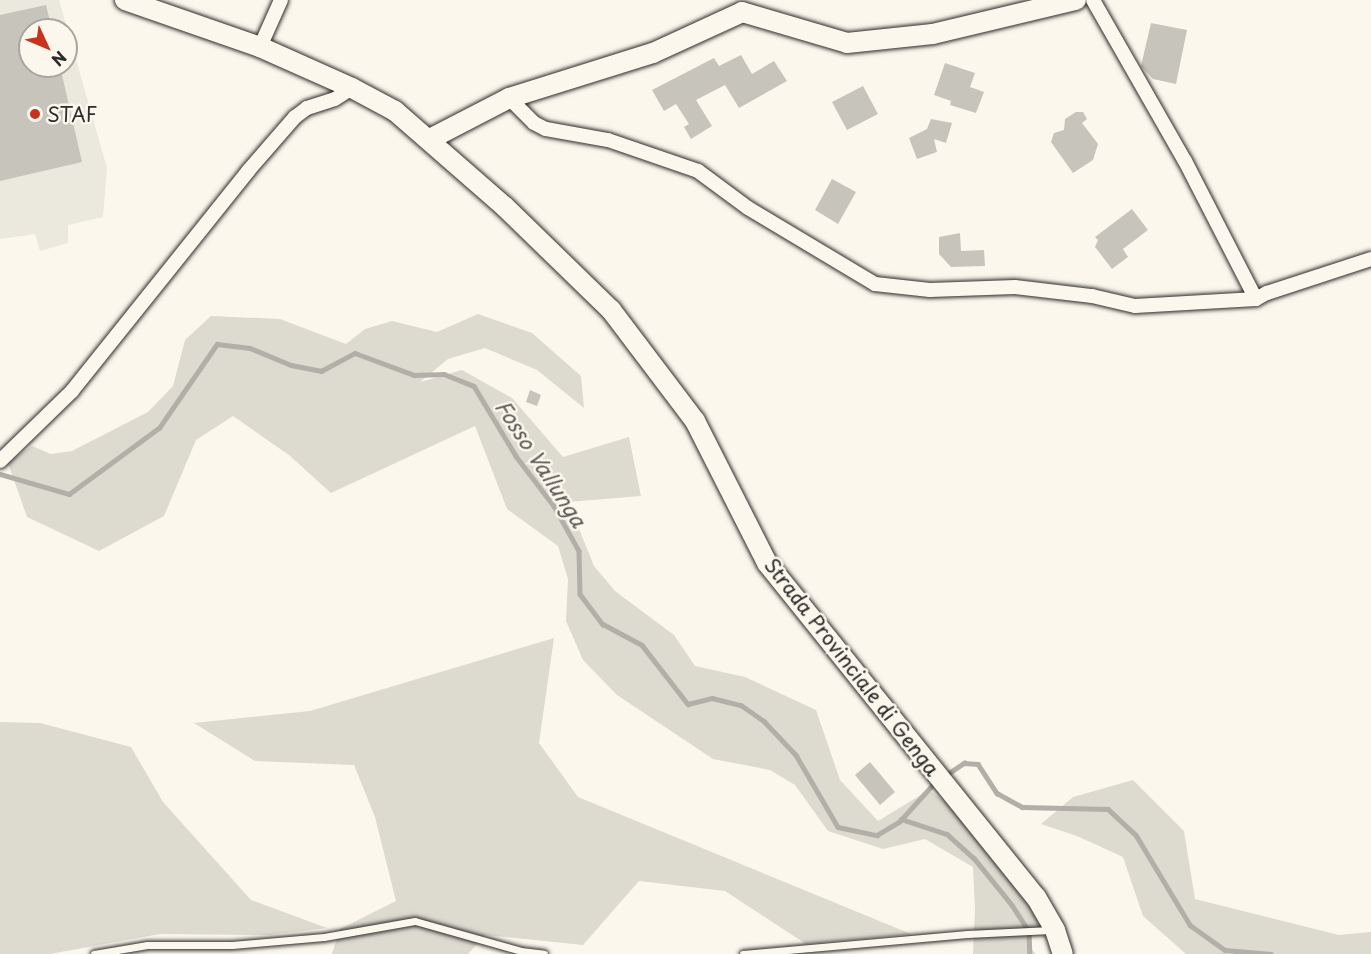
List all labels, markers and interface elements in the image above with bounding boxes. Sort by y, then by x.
north arrow [18,18,78,78]
text: N [46,46,73,72]
place label: STAF [47,102,97,126]
marker: STAF [28,107,42,121]
water label: Fosso Vallunga [491,395,593,531]
street label: Strada Provinciale di Genga [759,553,945,781]

